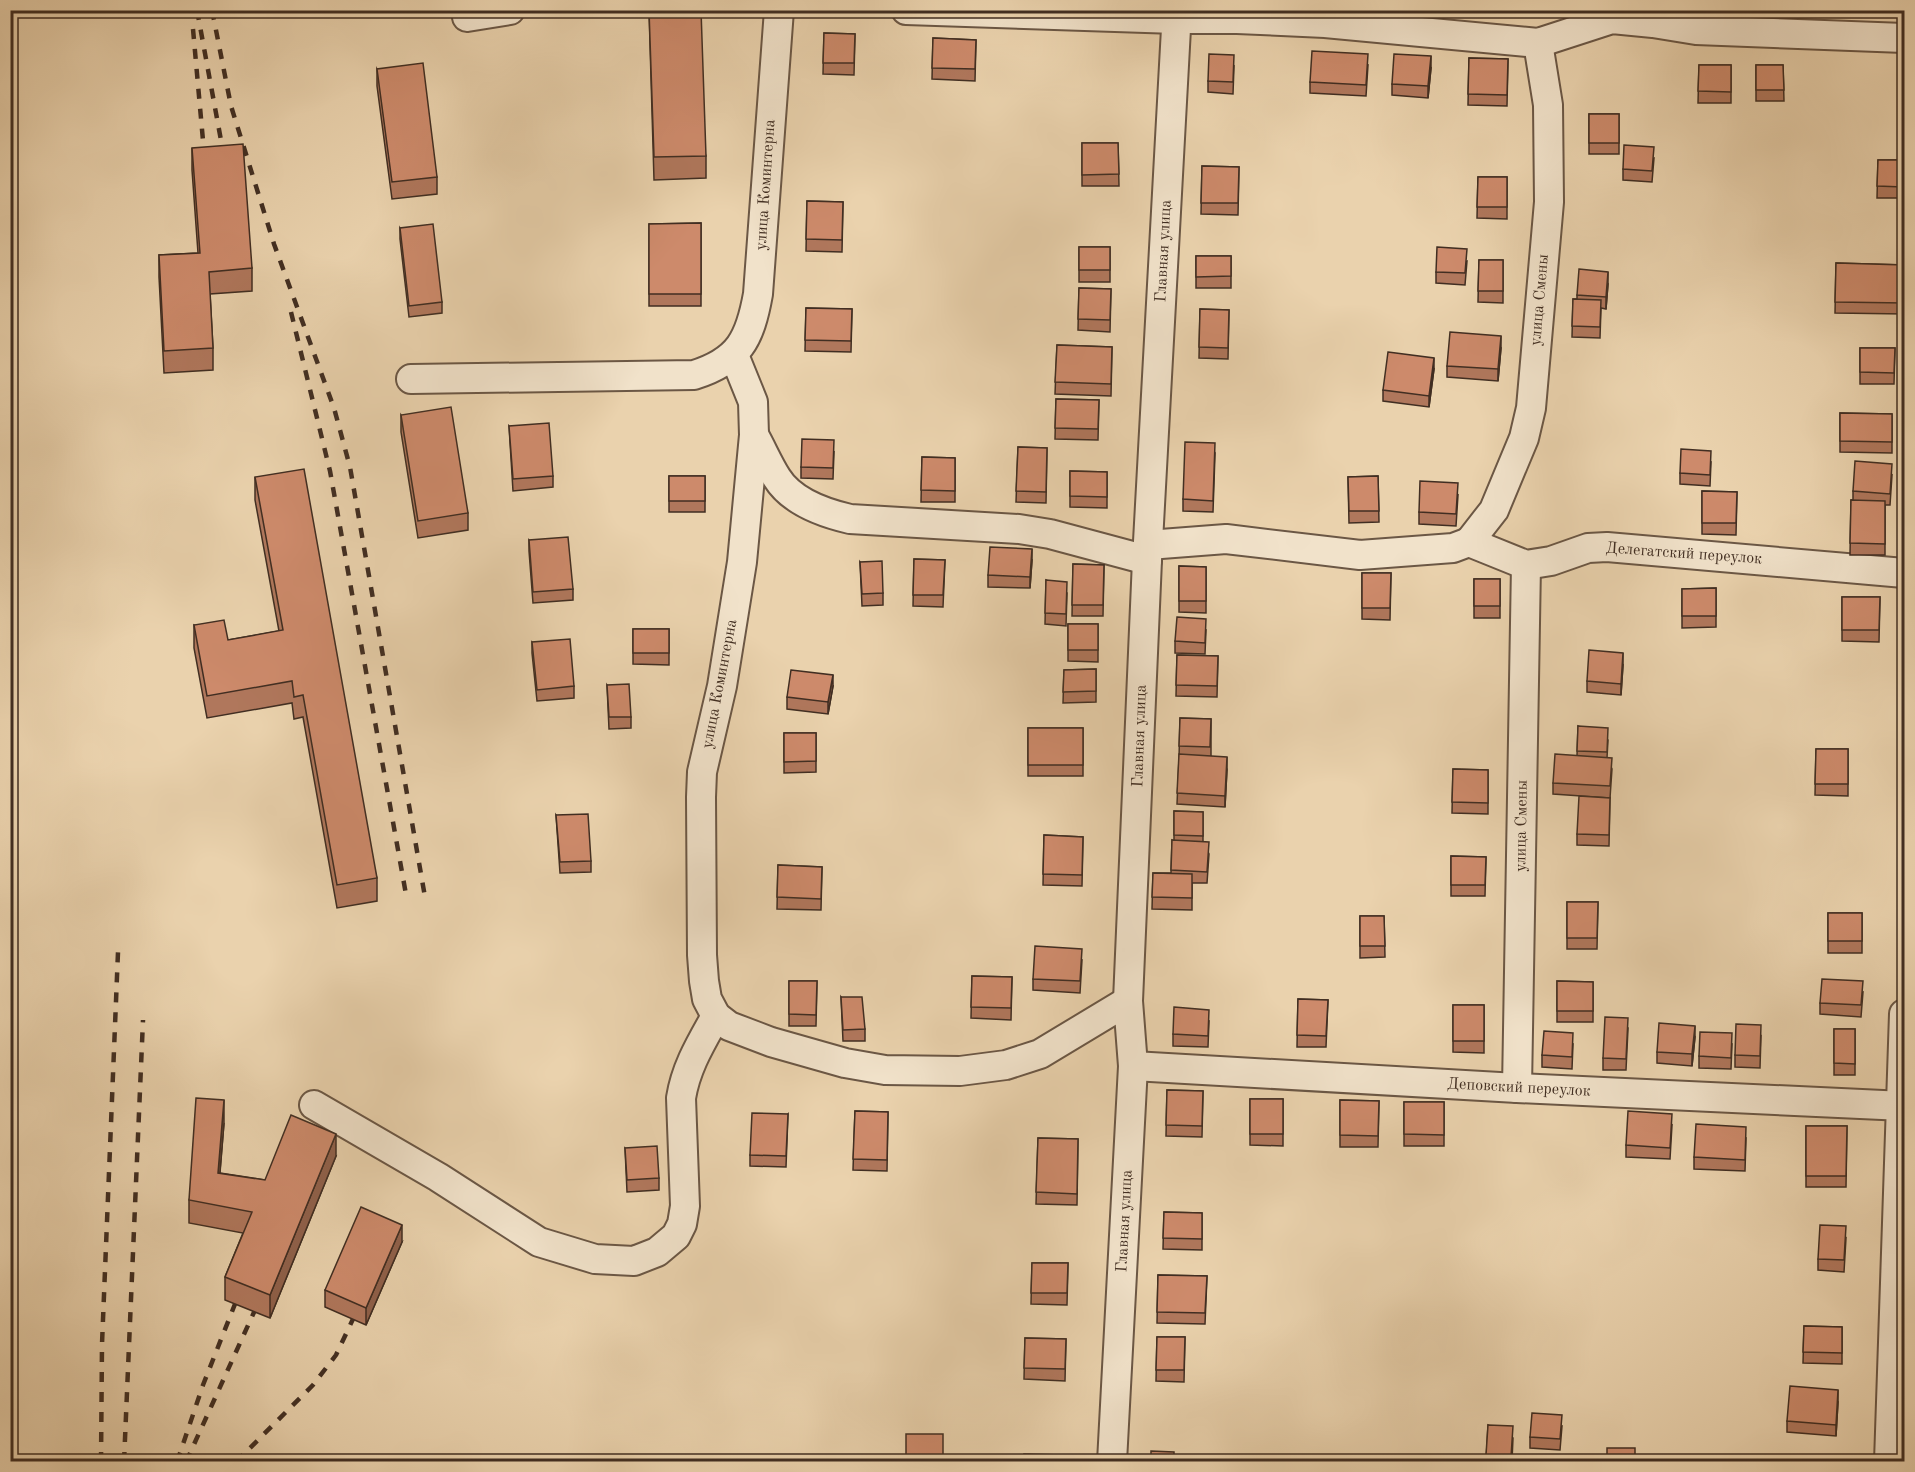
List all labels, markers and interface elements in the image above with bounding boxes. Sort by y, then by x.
street label: улица Коминтерна [753,119,779,251]
street label: Главная улица [1153,199,1175,303]
street label: улица Смены [1528,253,1552,347]
street label: Делегатский переулок [1605,541,1763,567]
street label: улица Коминтерна [700,618,740,750]
street label: Главная улица [1130,684,1150,788]
street label: улица Смены [1513,780,1531,872]
street label: Деповский переулок [1447,1076,1591,1100]
street label: Главная улица [1114,1169,1136,1273]

